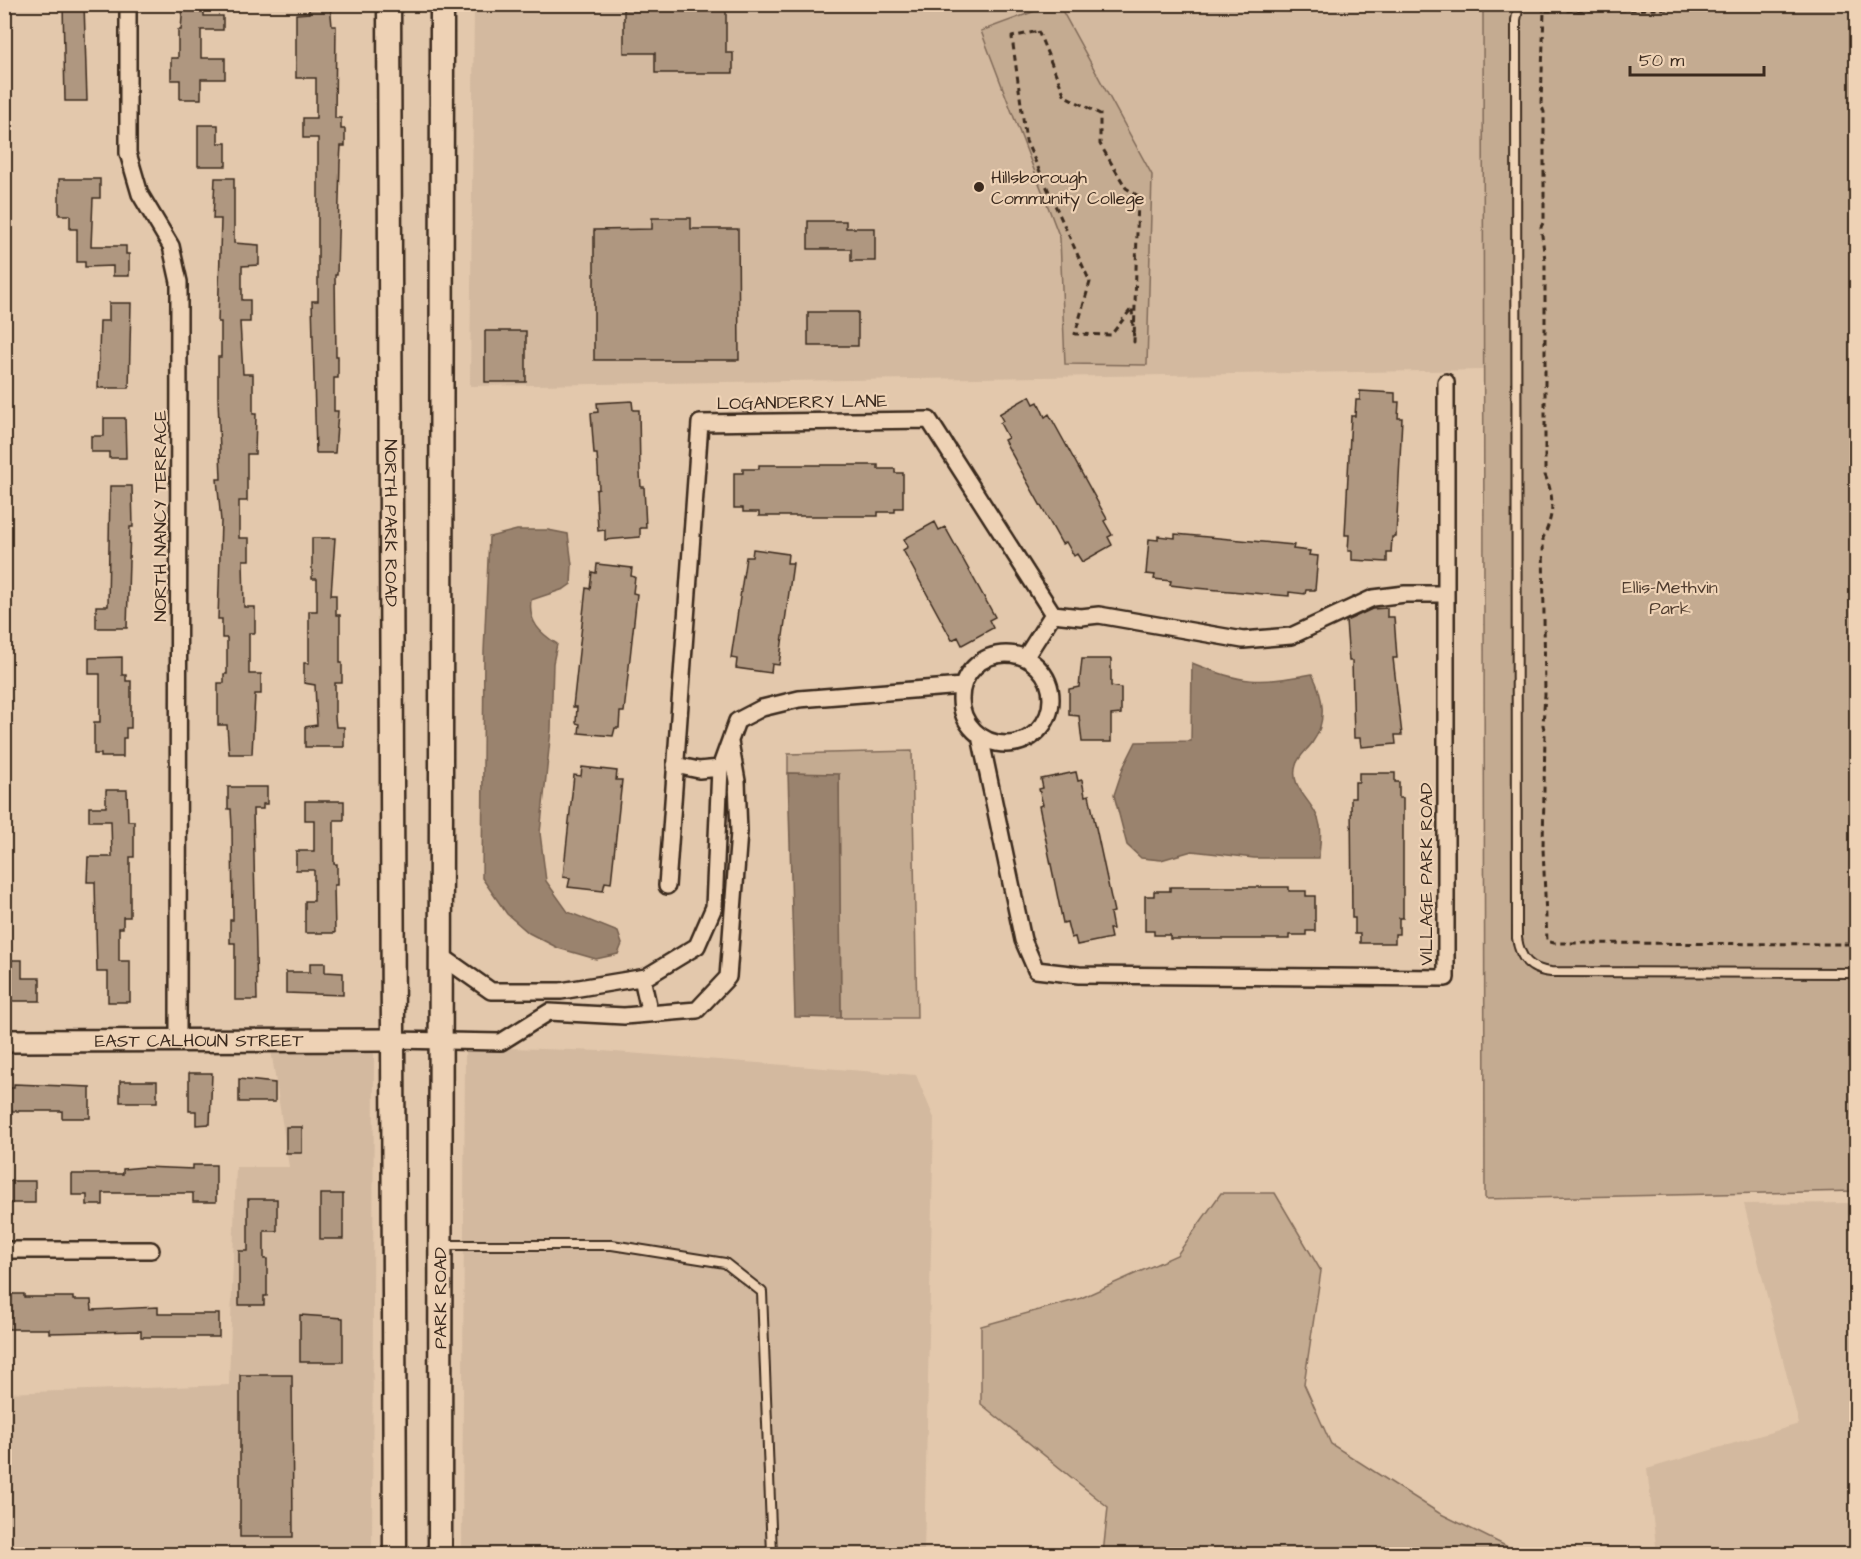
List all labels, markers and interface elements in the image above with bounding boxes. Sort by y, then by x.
scale bar [1630,39,1764,77]
text: 50 m [1639,48,1684,73]
place label: Hillsborough Community College [991,165,1145,212]
marker: Hillsborough Community College [972,180,986,194]
street label: LOGANDERRY LANE [717,389,888,416]
street label: NORTH NANCY TERRACE [148,410,173,622]
street label: NORTH PARK ROAD [378,439,403,607]
park label: Ellis-Methvin Park [1622,575,1718,621]
street label: VILLAGE PARK ROAD [1414,782,1439,965]
street label: EAST CALHOUN STREET [95,1028,304,1054]
street label: PARK ROAD [428,1247,453,1349]

